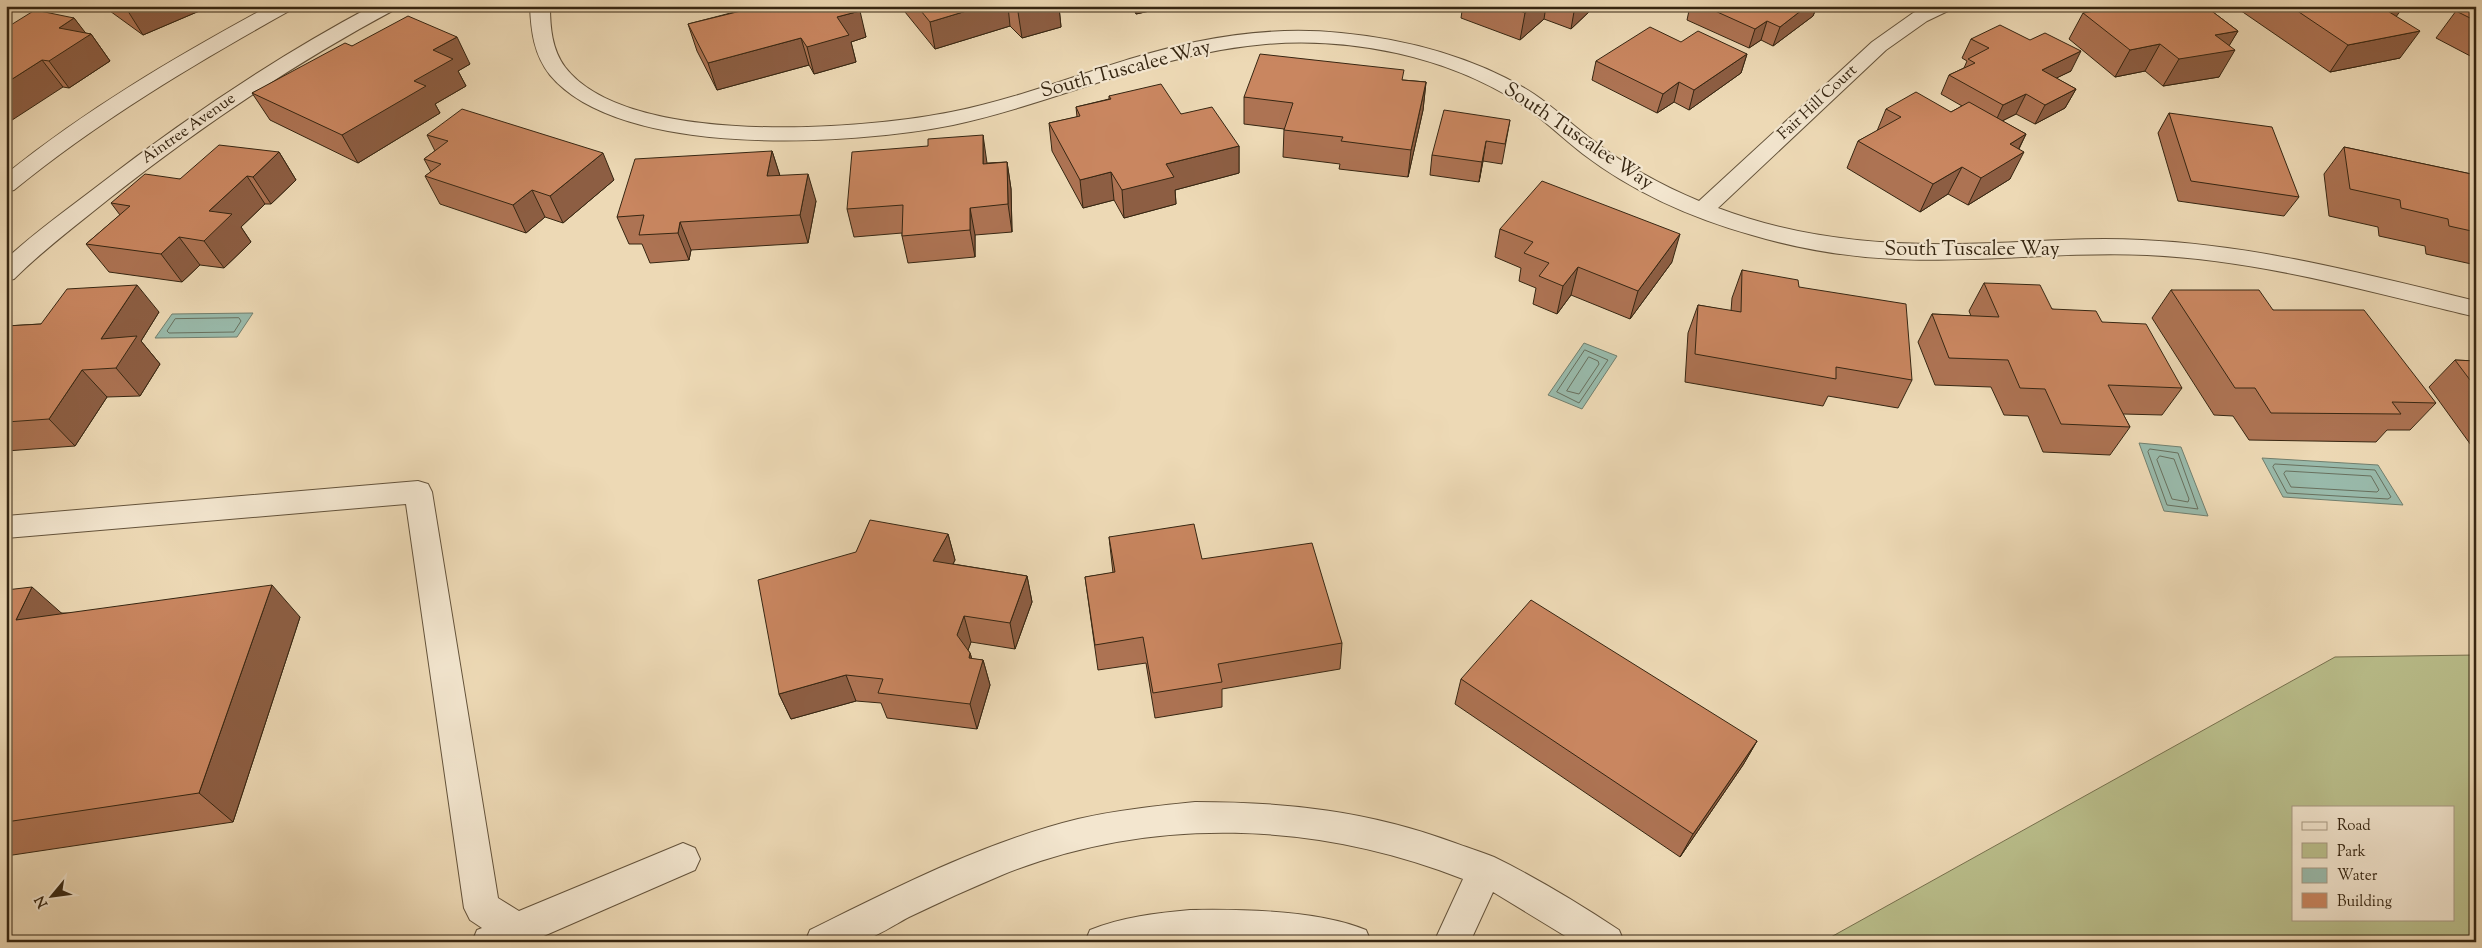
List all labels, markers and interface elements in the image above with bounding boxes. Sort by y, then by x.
street label: South Tuscalee Way [1038,33,1214,107]
street label: Fair Hill Court [1773,60,1863,146]
street label: South Tuscalee Way [1497,76,1659,198]
street label: Aintree Avenue [137,88,241,170]
street label: South Tuscalee Way [1884,236,2060,265]
legend [2292,806,2454,920]
text: Road [2337,816,2371,837]
text: Park [2337,842,2366,863]
text: Water [2337,866,2378,887]
north arrow [28,870,78,920]
text: N [31,892,54,911]
text: Building [2337,892,2392,913]

